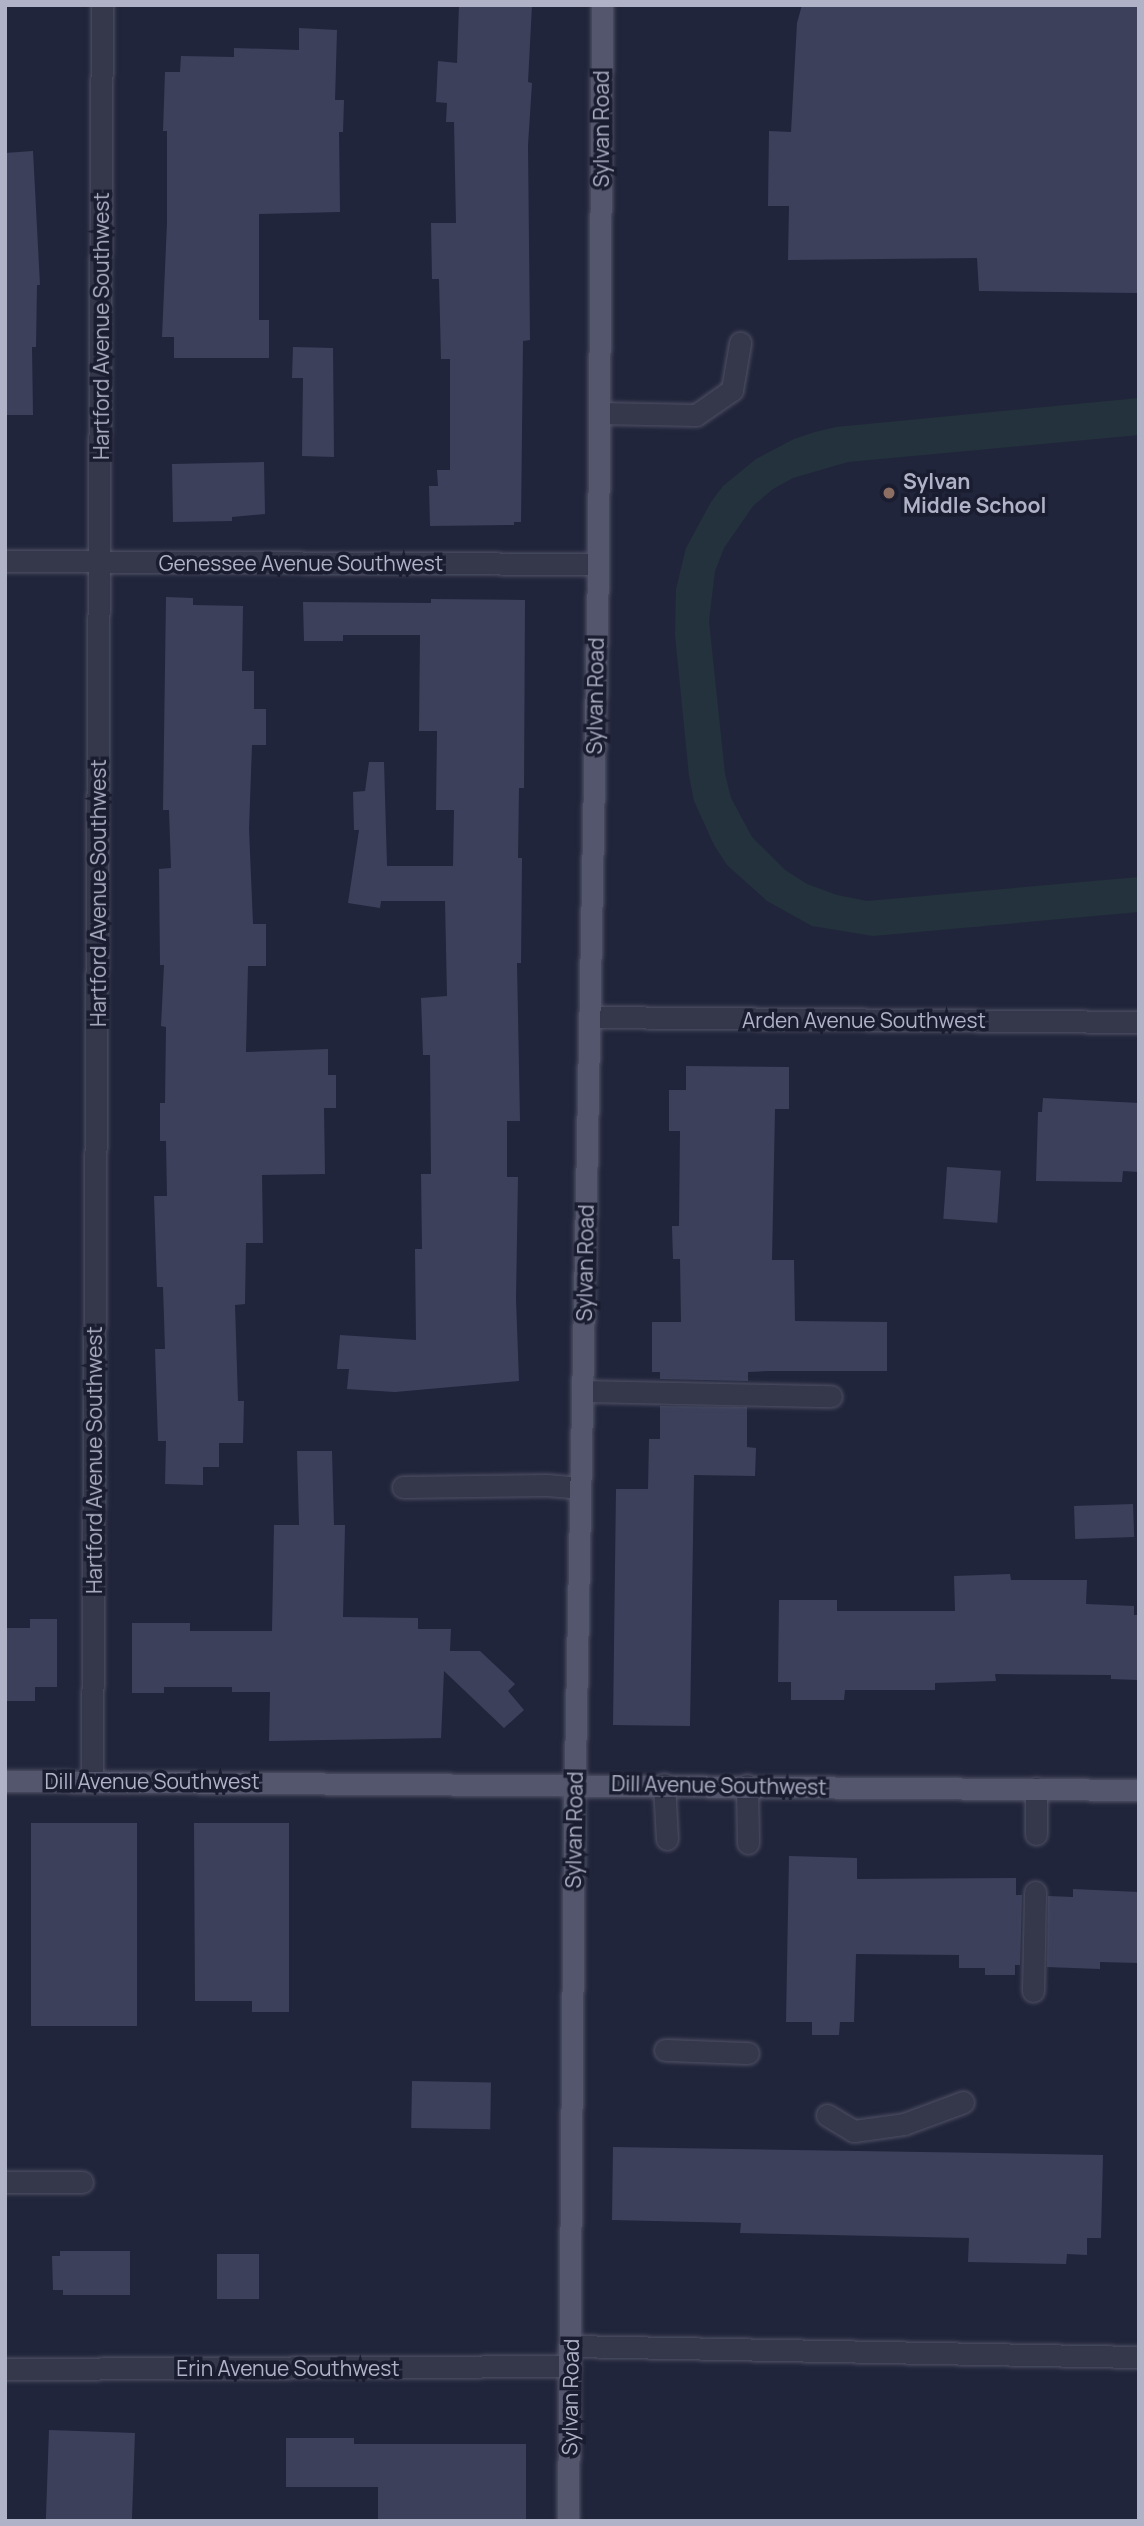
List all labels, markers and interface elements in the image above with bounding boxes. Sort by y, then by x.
street label: Sylvan Road [588,71,614,187]
street label: Hartford Avenue Southwest [88,192,114,460]
place label: Sylvan Middle School [903,468,1046,518]
marker: Sylvan Middle School [881,485,897,501]
street label: Genessee Avenue Southwest [159,550,443,576]
street label: Sylvan Road [581,637,609,755]
street label: Hartford Avenue Southwest [85,759,111,1027]
street label: Arden Avenue Southwest [742,1007,986,1033]
street label: Sylvan Road [571,1204,599,1322]
street label: Hartford Avenue Southwest [81,1326,107,1594]
street label: Dill Avenue Southwest [44,1768,260,1794]
street label: Sylvan Road [560,1771,588,1889]
street label: Dill Avenue Southwest [611,1771,827,1799]
street label: Sylvan Road [556,2338,584,2456]
street label: Erin Avenue Southwest [176,2355,400,2381]

